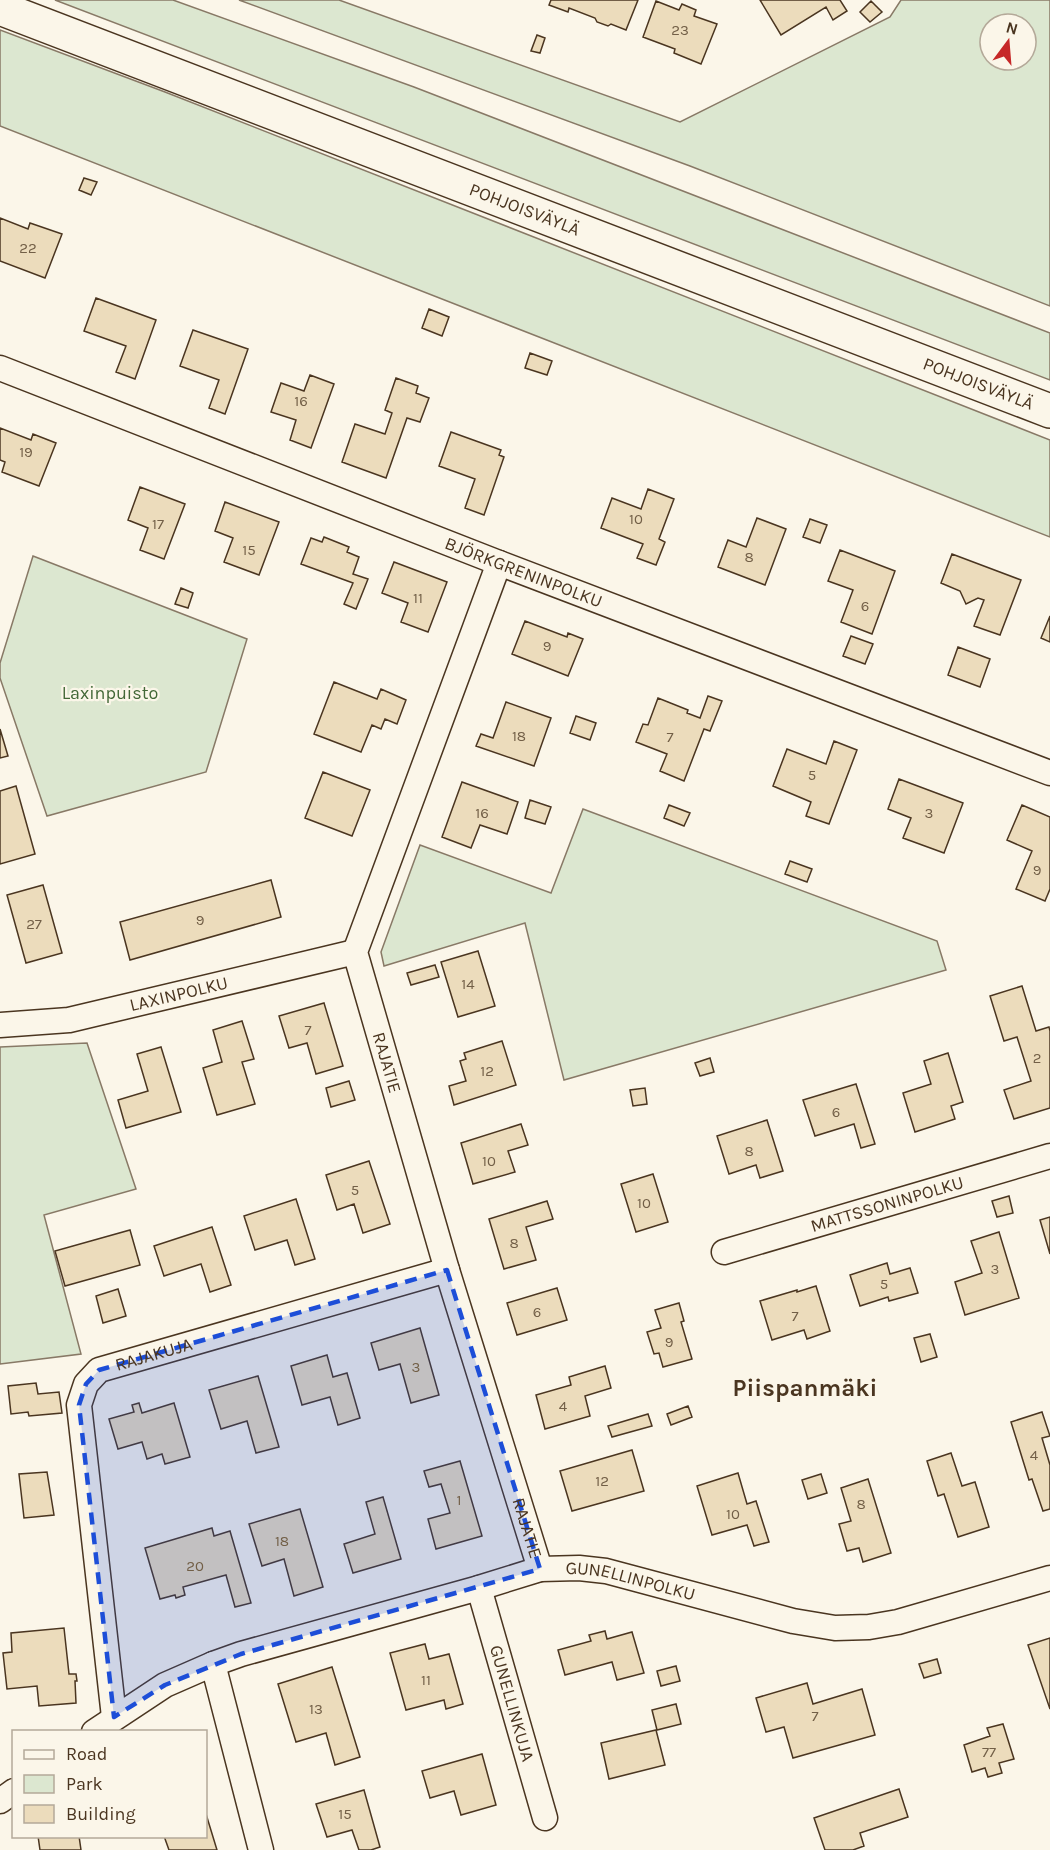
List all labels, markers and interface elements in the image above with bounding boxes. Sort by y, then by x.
north arrow [978,12,1038,72]
text: N [1004,17,1020,39]
house number: 23 [671,21,689,39]
street label: POHJOISVÄYLÄ [466,178,583,241]
house number: 22 [19,239,37,257]
street label: POHJOISVÄYLÄ [920,352,1037,415]
house number: 16 [294,392,308,410]
house number: 19 [19,443,33,461]
house number: 10 [629,510,643,528]
house number: 17 [152,515,164,533]
street label: BJÖRKGRENINPOLKU [442,532,606,612]
house number: 15 [242,541,256,559]
house number: 8 [744,548,754,566]
house number: 11 [413,589,423,607]
house number: 6 [861,597,869,615]
house number: 9 [543,637,551,655]
park label: Laxinpuisto [62,682,158,704]
house number: 18 [512,727,526,745]
house number: 7 [666,728,674,746]
house number: 5 [808,766,816,784]
house number: 16 [475,804,489,822]
house number: 3 [925,804,933,822]
house number: 9 [1033,861,1041,879]
house number: 9 [196,911,204,929]
house number: 27 [26,915,42,933]
street label: LAXINPOLKU [127,972,230,1016]
house number: 14 [461,975,475,993]
house number: 7 [304,1021,312,1039]
street label: RAJATIE [368,1030,406,1096]
house number: 2 [1033,1049,1041,1067]
house number: 12 [480,1062,494,1080]
house number: 6 [832,1103,840,1121]
house number: 8 [744,1142,754,1160]
house number: 10 [482,1152,496,1170]
street label: MATTSSONINPOLKU [808,1171,966,1237]
house number: 5 [351,1181,359,1199]
house number: 10 [637,1194,651,1212]
house number: 8 [509,1234,519,1252]
house number: 3 [991,1260,999,1278]
house number: 5 [880,1275,888,1293]
house number: 6 [533,1303,541,1321]
house number: 7 [791,1307,799,1325]
street label: RAJAKUJA [112,1333,195,1376]
house number: 9 [665,1333,673,1351]
house number: 3 [412,1358,420,1376]
district label: Piispanmäki [733,1374,877,1402]
house number: 4 [559,1397,568,1415]
house number: 4 [1030,1446,1039,1464]
house number: 12 [595,1472,609,1490]
house number: 1 [457,1491,461,1509]
street label: RAJATIE [507,1495,547,1561]
house number: 8 [856,1495,866,1513]
house number: 10 [726,1505,740,1523]
house number: 18 [275,1532,289,1550]
house number: 20 [186,1557,204,1575]
street label: GUNELLINPOLKU [565,1557,698,1605]
street label: GUNELLINKUJA [485,1642,539,1764]
house number: 11 [421,1671,431,1689]
house number: 13 [309,1700,323,1718]
house number: 7 [811,1707,819,1725]
legend [12,1730,207,1838]
text: Road [66,1743,107,1765]
house number: 77 [982,1743,996,1761]
text: Park [66,1773,103,1795]
text: Building [66,1803,136,1825]
house number: 15 [338,1805,352,1823]

